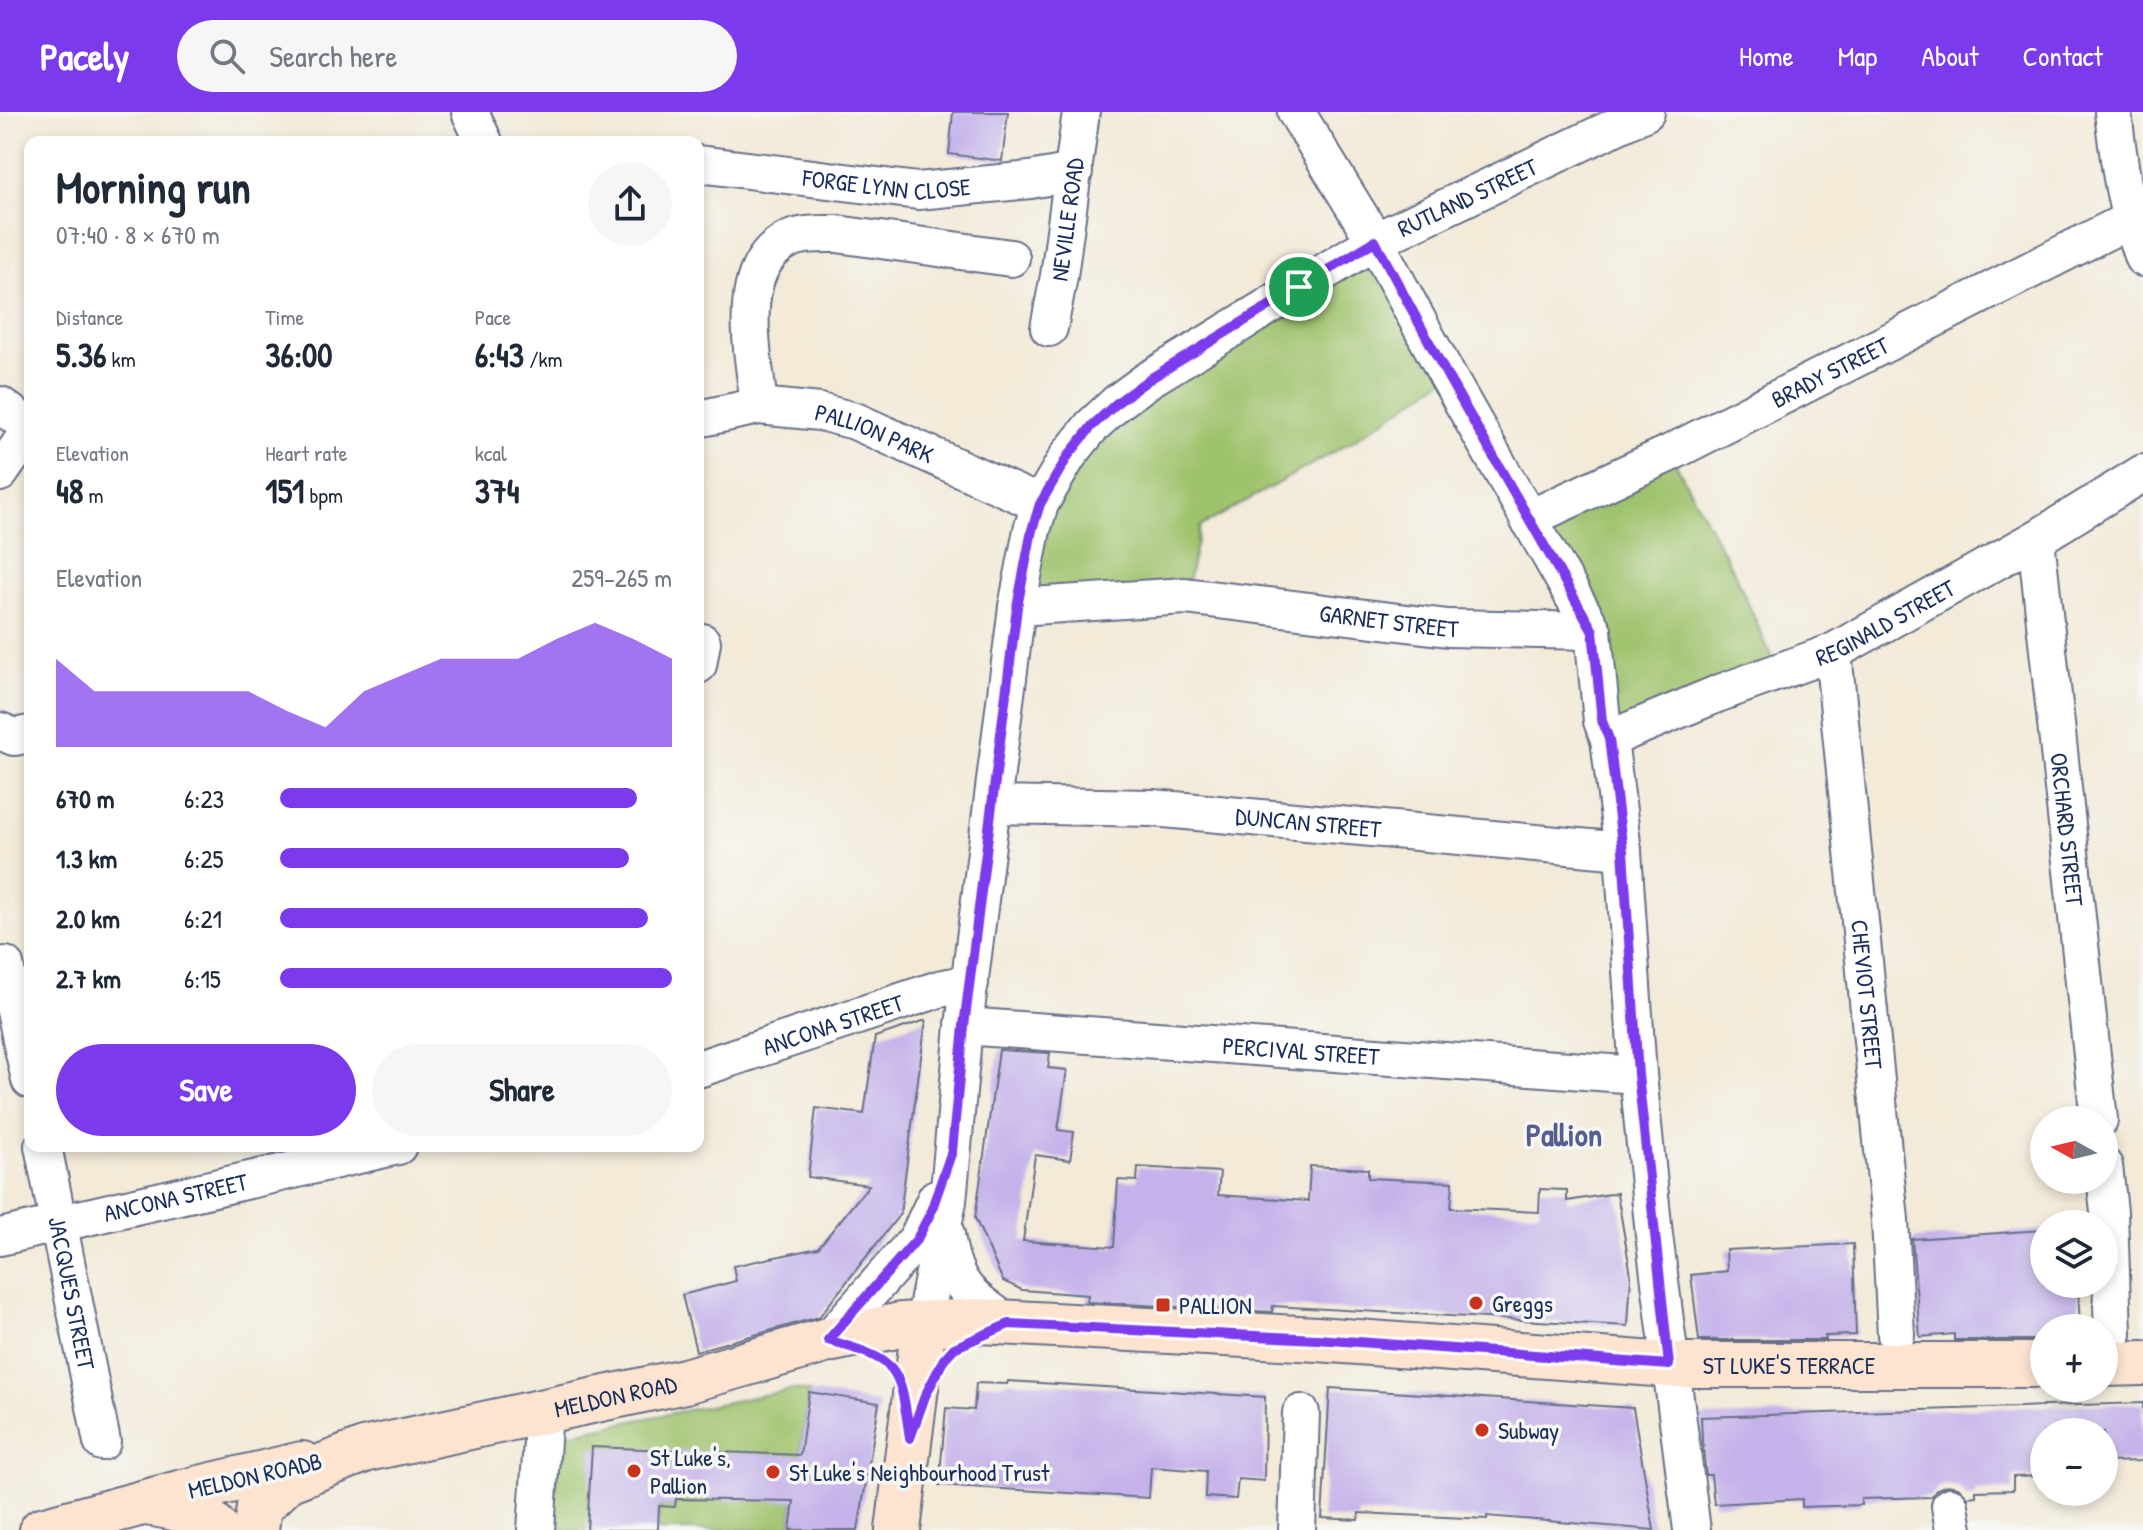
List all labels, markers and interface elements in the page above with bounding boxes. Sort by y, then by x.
search box [177,20,737,92]
text: Pacely [40,30,129,82]
icon: search [205,34,249,78]
text: Search here [269,36,397,76]
text: Home [1739,37,1794,75]
text: Map [1838,37,1877,75]
text: About [1921,37,1979,75]
text: Contact [2023,37,2103,75]
street label: RUTLAND STREET [1392,150,1543,244]
street label: NEVILLE ROAD [1042,155,1091,283]
text: Morning run [56,157,251,217]
street label: FORGE LYNN CLOSE [800,161,972,207]
button: share [588,162,672,246]
text: 07:40 · 8 × 670 m [56,217,220,252]
pin [1265,253,1333,321]
icon: arrive [1277,265,1321,309]
text: Distance [56,302,123,332]
text: Time [265,302,304,332]
text: Pace [475,302,511,332]
street label: BRADY STREET [1766,328,1895,415]
text: 5.36 [56,332,106,378]
text: 36:00 [265,332,332,378]
text: 6:43 [475,332,524,378]
text: km [106,344,136,374]
text: /km [524,344,563,374]
street label: PALLION PARK [812,395,939,470]
text: Elevation [56,438,129,468]
text: Heart rate [265,438,348,468]
text: kcal [475,438,507,468]
text: 48 [56,468,83,514]
text: 151 [265,468,304,514]
text: 374 [475,468,519,514]
text: m [83,480,104,510]
text: bpm [304,480,343,510]
text: Elevation [56,560,142,595]
text: 259–265 m [571,560,672,595]
street label: REGINALD STREET [1811,571,1961,673]
street label: GARNET STREET [1318,597,1460,644]
street label: ORCHARD STREET [2043,751,2092,908]
text: 670 m [56,781,115,816]
text: 6:23 [184,781,224,816]
street label: DUNCAN STREET [1234,800,1383,845]
text: 1.3 km [56,841,117,876]
text: 6:25 [184,841,224,876]
text: 2.0 km [56,901,120,936]
text: 6:21 [184,901,222,936]
street label: CHEVIOT STREET [1844,918,1891,1071]
text: 2.7 km [56,961,121,996]
text: 6:15 [184,961,221,996]
street label: ANCONA STREET [758,986,908,1063]
street label: PERCIVAL STREET [1222,1029,1381,1072]
button: Save [56,1044,356,1136]
button: Share [372,1044,672,1136]
north arrow [2030,1106,2118,1194]
map controls [2030,1106,2118,1506]
district label: Pallion [1526,1113,1602,1156]
street label: ANCONA STREET [100,1165,251,1229]
button: layers [2030,1210,2118,1298]
street label: JACQUES STREET [41,1214,103,1373]
place label: Greggs [1492,1287,1553,1319]
place label: PALLION [1179,1289,1252,1321]
marker: Greggs [1467,1294,1485,1312]
marker: PALLION [1154,1296,1172,1314]
button: + [2030,1314,2118,1402]
street label: ST LUKE'S TERRACE [1703,1349,1876,1381]
street label: MELDON ROAD [551,1367,680,1425]
place label: Subway [1498,1414,1559,1446]
button: − [2030,1418,2118,1506]
marker: Subway [1473,1421,1491,1439]
place label: St Luke's, Pallion [650,1441,731,1501]
street label: MELDON ROADB [185,1444,325,1506]
place label: St Luke's Neighbourhood Trust [789,1456,1050,1488]
marker: St Luke's, Pallion [625,1462,643,1480]
marker: St Luke's Neighbourhood Trust [764,1463,782,1481]

